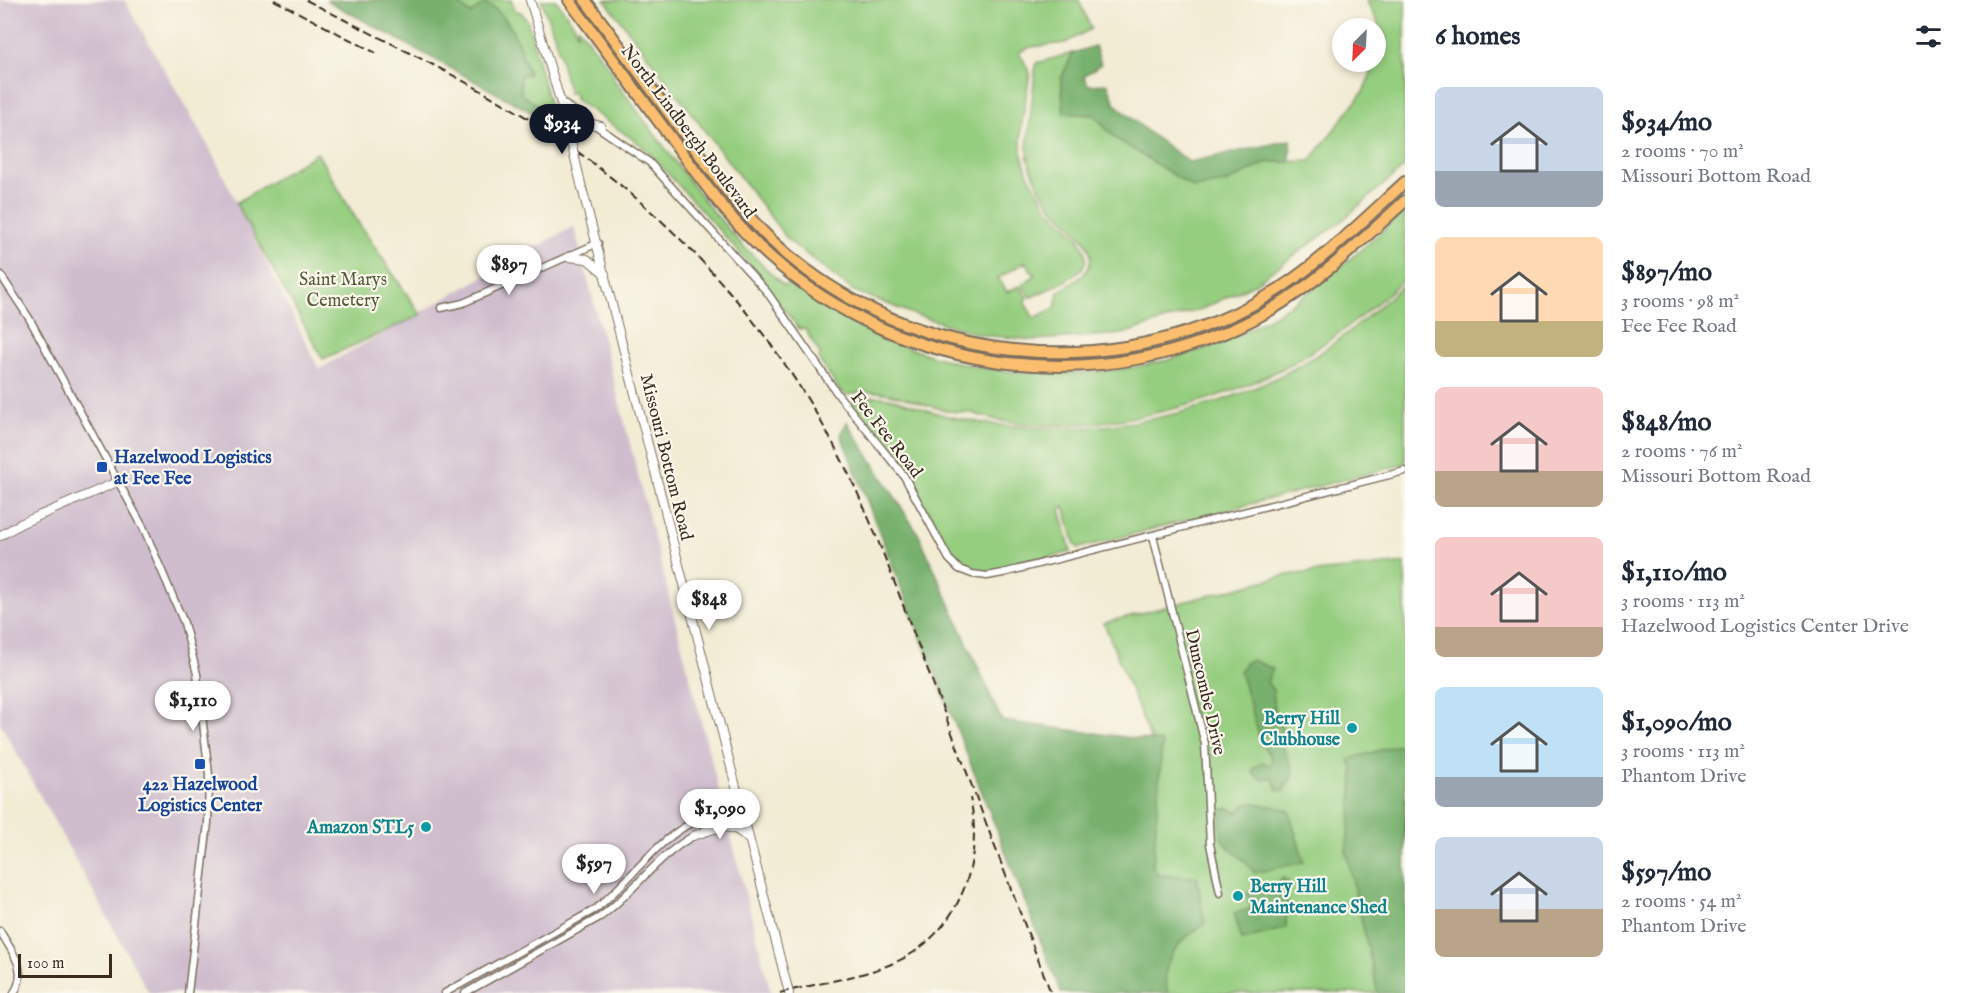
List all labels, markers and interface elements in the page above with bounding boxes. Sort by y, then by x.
north arrow [1332,18,1386,72]
map controls [1332,18,1386,72]
text: 6 homes [1435,20,1520,53]
icon: filters [1912,20,1945,53]
street label: North Lindbergh Boulevard [615,41,761,224]
pin: $934 [526,104,598,155]
text: $934/mo [1621,106,1712,139]
text: $934 [543,111,581,136]
icon: home [1483,111,1555,183]
text: 2 rooms · 70 m² [1621,139,1744,164]
text: Missouri Bottom Road [1621,164,1811,189]
pin: $897 [473,245,545,296]
text: $897 [490,252,528,277]
text: $897/mo [1621,256,1712,289]
icon: home [1483,261,1555,333]
park label: Saint Marys Cemetery [299,269,387,313]
text: 3 rooms · 98 m² [1621,289,1739,314]
text: Fee Fee Road [1621,314,1737,339]
street label: Missouri Bottom Road [634,372,697,543]
street label: Fee Fee Road [845,387,927,483]
text: $848/mo [1621,406,1711,439]
icon: home [1483,411,1555,483]
text: 2 rooms · 76 m² [1621,439,1742,464]
place label: Hazelwood Logistics at Fee Fee [114,447,272,491]
marker: Hazelwood Logistics at Fee Fee [95,460,109,474]
text: Missouri Bottom Road [1621,464,1811,489]
text: $1,110/mo [1621,556,1727,589]
icon: home [1483,561,1555,633]
pin: $848 [673,580,745,631]
text: $848 [691,587,727,612]
text: 3 rooms · 113 m² [1621,589,1745,614]
text: Hazelwood Logistics Center Drive [1621,614,1909,639]
street label: Duncombe Drive [1179,627,1230,757]
pin: $1,110 [144,681,242,732]
text: $1,110 [169,688,217,713]
text: $1,090/mo [1621,706,1732,739]
place label: Berry Hill Clubhouse [1260,708,1341,752]
icon: home [1483,711,1555,783]
marker: Berry Hill Clubhouse [1345,721,1359,735]
text: 3 rooms · 113 m² [1621,739,1745,764]
marker: 422 Hazelwood Logistics Center [193,757,207,771]
text: Phantom Drive [1621,764,1746,789]
place label: 422 Hazelwood Logistics Center [138,774,262,818]
pin: $1,090 [671,789,769,840]
text: $1,090 [694,796,746,821]
place label: Amazon STL5 [306,817,414,840]
marker: Amazon STL5 [419,820,433,834]
pin: $597 [558,844,630,895]
text: $597 [576,851,612,876]
text: $597/mo [1621,856,1711,889]
icon: home [1483,861,1555,933]
place label: Berry Hill Maintenance Shed [1250,876,1387,920]
marker: Berry Hill Maintenance Shed [1231,889,1245,903]
text: 2 rooms · 54 m² [1621,889,1742,914]
text: Phantom Drive [1621,914,1746,939]
scale bar [18,951,112,978]
text: 100 m [27,954,64,974]

